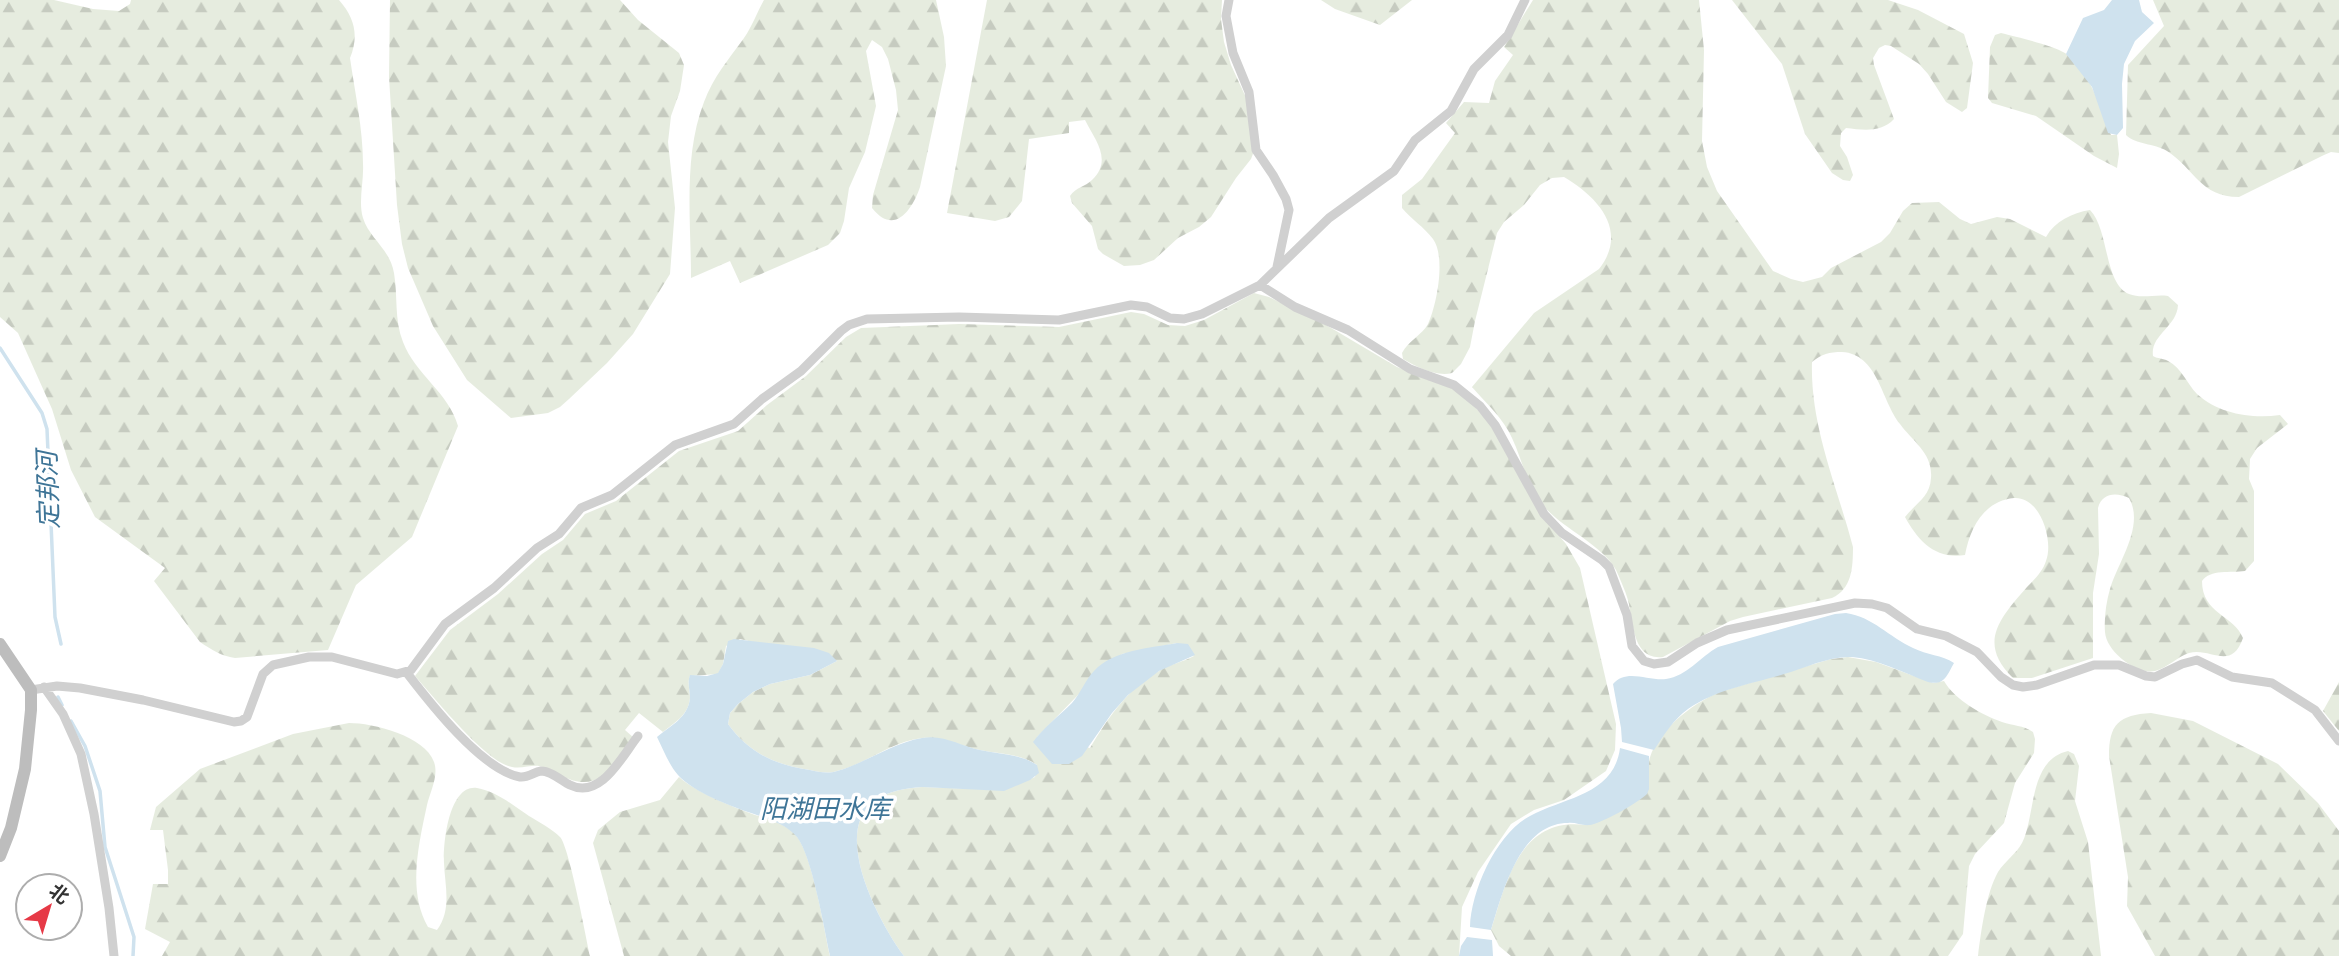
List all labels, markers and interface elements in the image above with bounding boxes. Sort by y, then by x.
water label: 定邦河 [32,446,63,530]
water label: 阳湖田水库 [760,796,894,823]
north arrow [14,872,84,942]
text: 北 [45,881,72,908]

